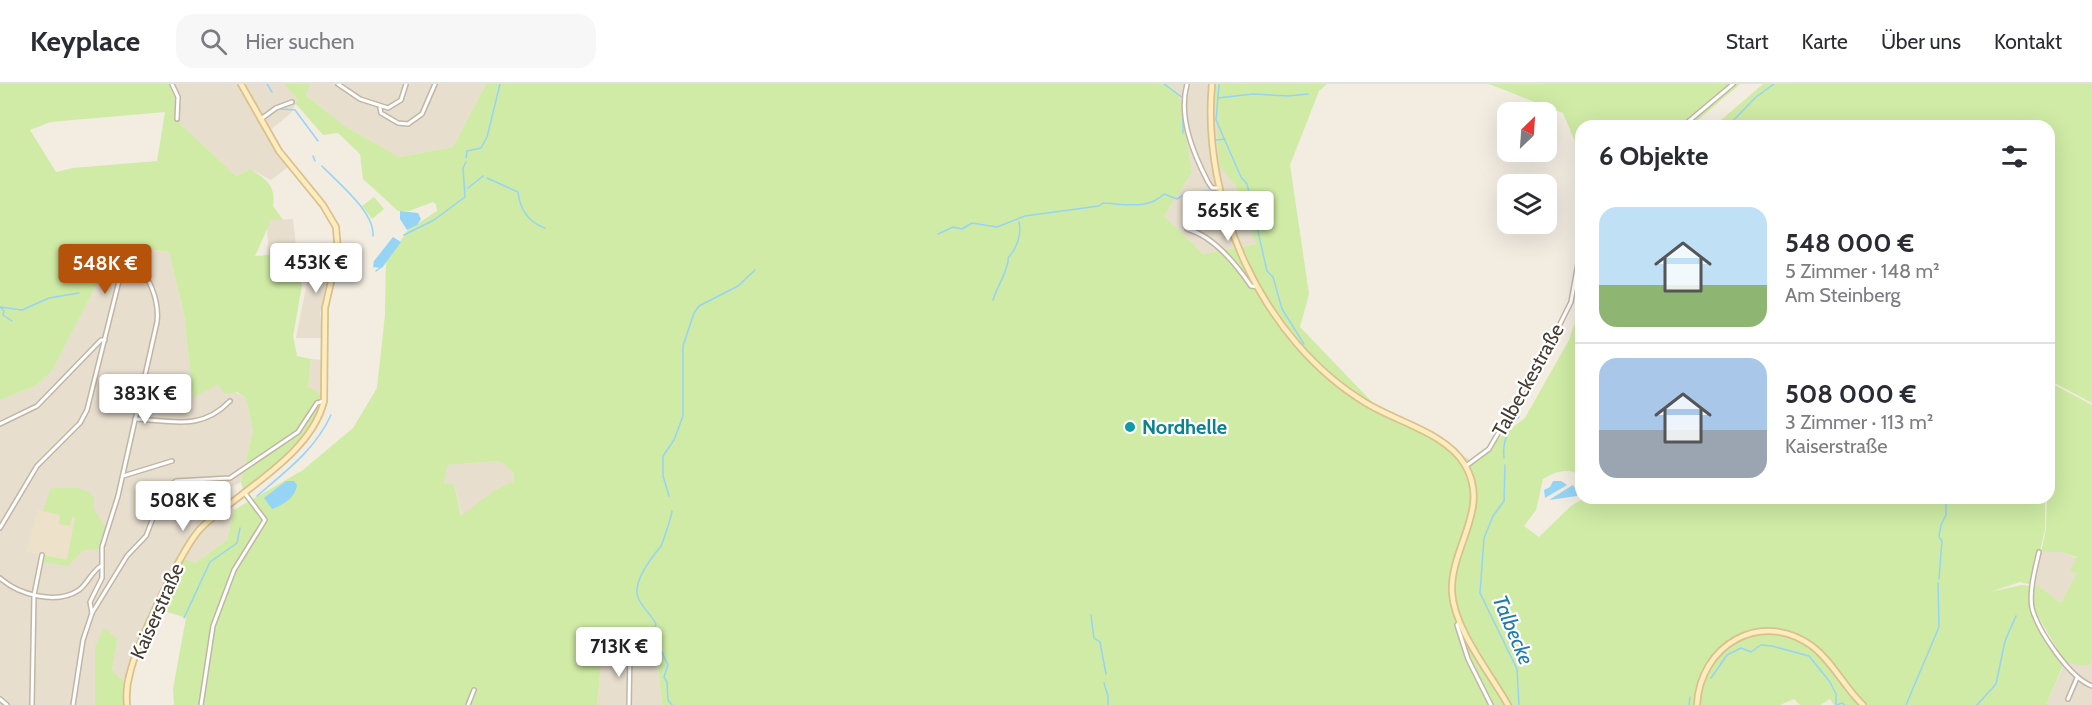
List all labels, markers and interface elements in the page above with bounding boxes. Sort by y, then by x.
search box [176,14,596,68]
text: Keyplace [30,24,140,58]
icon: search [197,25,230,58]
text: Hier suchen [245,28,355,55]
text: Start [1726,29,1769,54]
text: Karte [1802,29,1848,54]
text: Über uns [1881,29,1961,54]
text: Kontakt [1994,29,2062,54]
north arrow [1497,102,1557,162]
map controls [1497,102,1557,234]
text: 6 Objekte [1599,140,1708,172]
icon: filters [1998,140,2031,173]
button: layers [1497,174,1557,234]
pin: 565K € [1179,191,1277,242]
text: 565K € [1197,198,1259,222]
text: 548 000 € [1785,227,1914,259]
icon: home [1647,231,1719,303]
pin: 453K € [267,243,365,294]
pin: 548K € [56,244,154,295]
text: 453K € [284,250,348,274]
text: 548K € [72,251,138,275]
text: 5 Zimmer · 148 m² [1785,259,1940,283]
text: Am Steinberg [1785,283,1901,307]
street label: Talbeckestraße [1487,319,1569,441]
pin: 383K € [96,374,194,425]
text: 508 000 € [1785,378,1916,410]
text: 383K € [113,381,177,405]
icon: home [1647,382,1719,454]
text: 3 Zimmer · 113 m² [1785,410,1933,434]
place label: Nordhelle [1142,415,1227,439]
marker: Nordhelle [1123,420,1137,434]
text: Kaiserstraße [1785,434,1887,458]
pin: 508K € [134,481,232,532]
text: 508K € [150,488,216,512]
street label: Kaiserstraße [125,559,189,663]
water label: Talbecke [1488,591,1539,669]
pin: 713K € [570,627,668,678]
text: 713K € [590,634,648,658]

